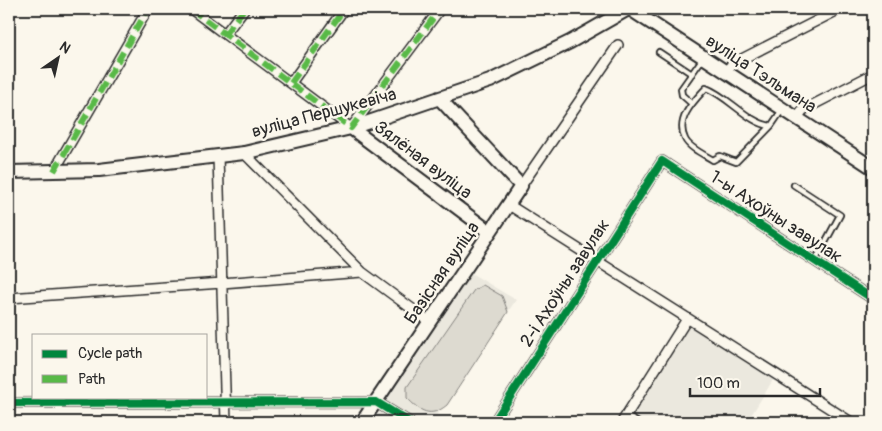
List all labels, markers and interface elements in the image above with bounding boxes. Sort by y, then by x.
street label: вуліца Тэльмана [701,30,821,118]
north arrow [32,32,82,82]
text: N [56,38,74,57]
street label: вуліца Першукевіча [249,83,399,143]
street label: Зялёная вуліца [369,116,477,204]
street label: 1-ы Ахоўны завулак [705,166,847,268]
street label: 2-і Ахоўны завулак [515,215,615,351]
street label: Базісная вуліца [399,217,485,329]
legend [32,334,208,398]
text: Cycle path [78,344,142,363]
scale bar [690,366,820,398]
text: Path [78,370,105,389]
text: 100 m [697,374,740,393]

